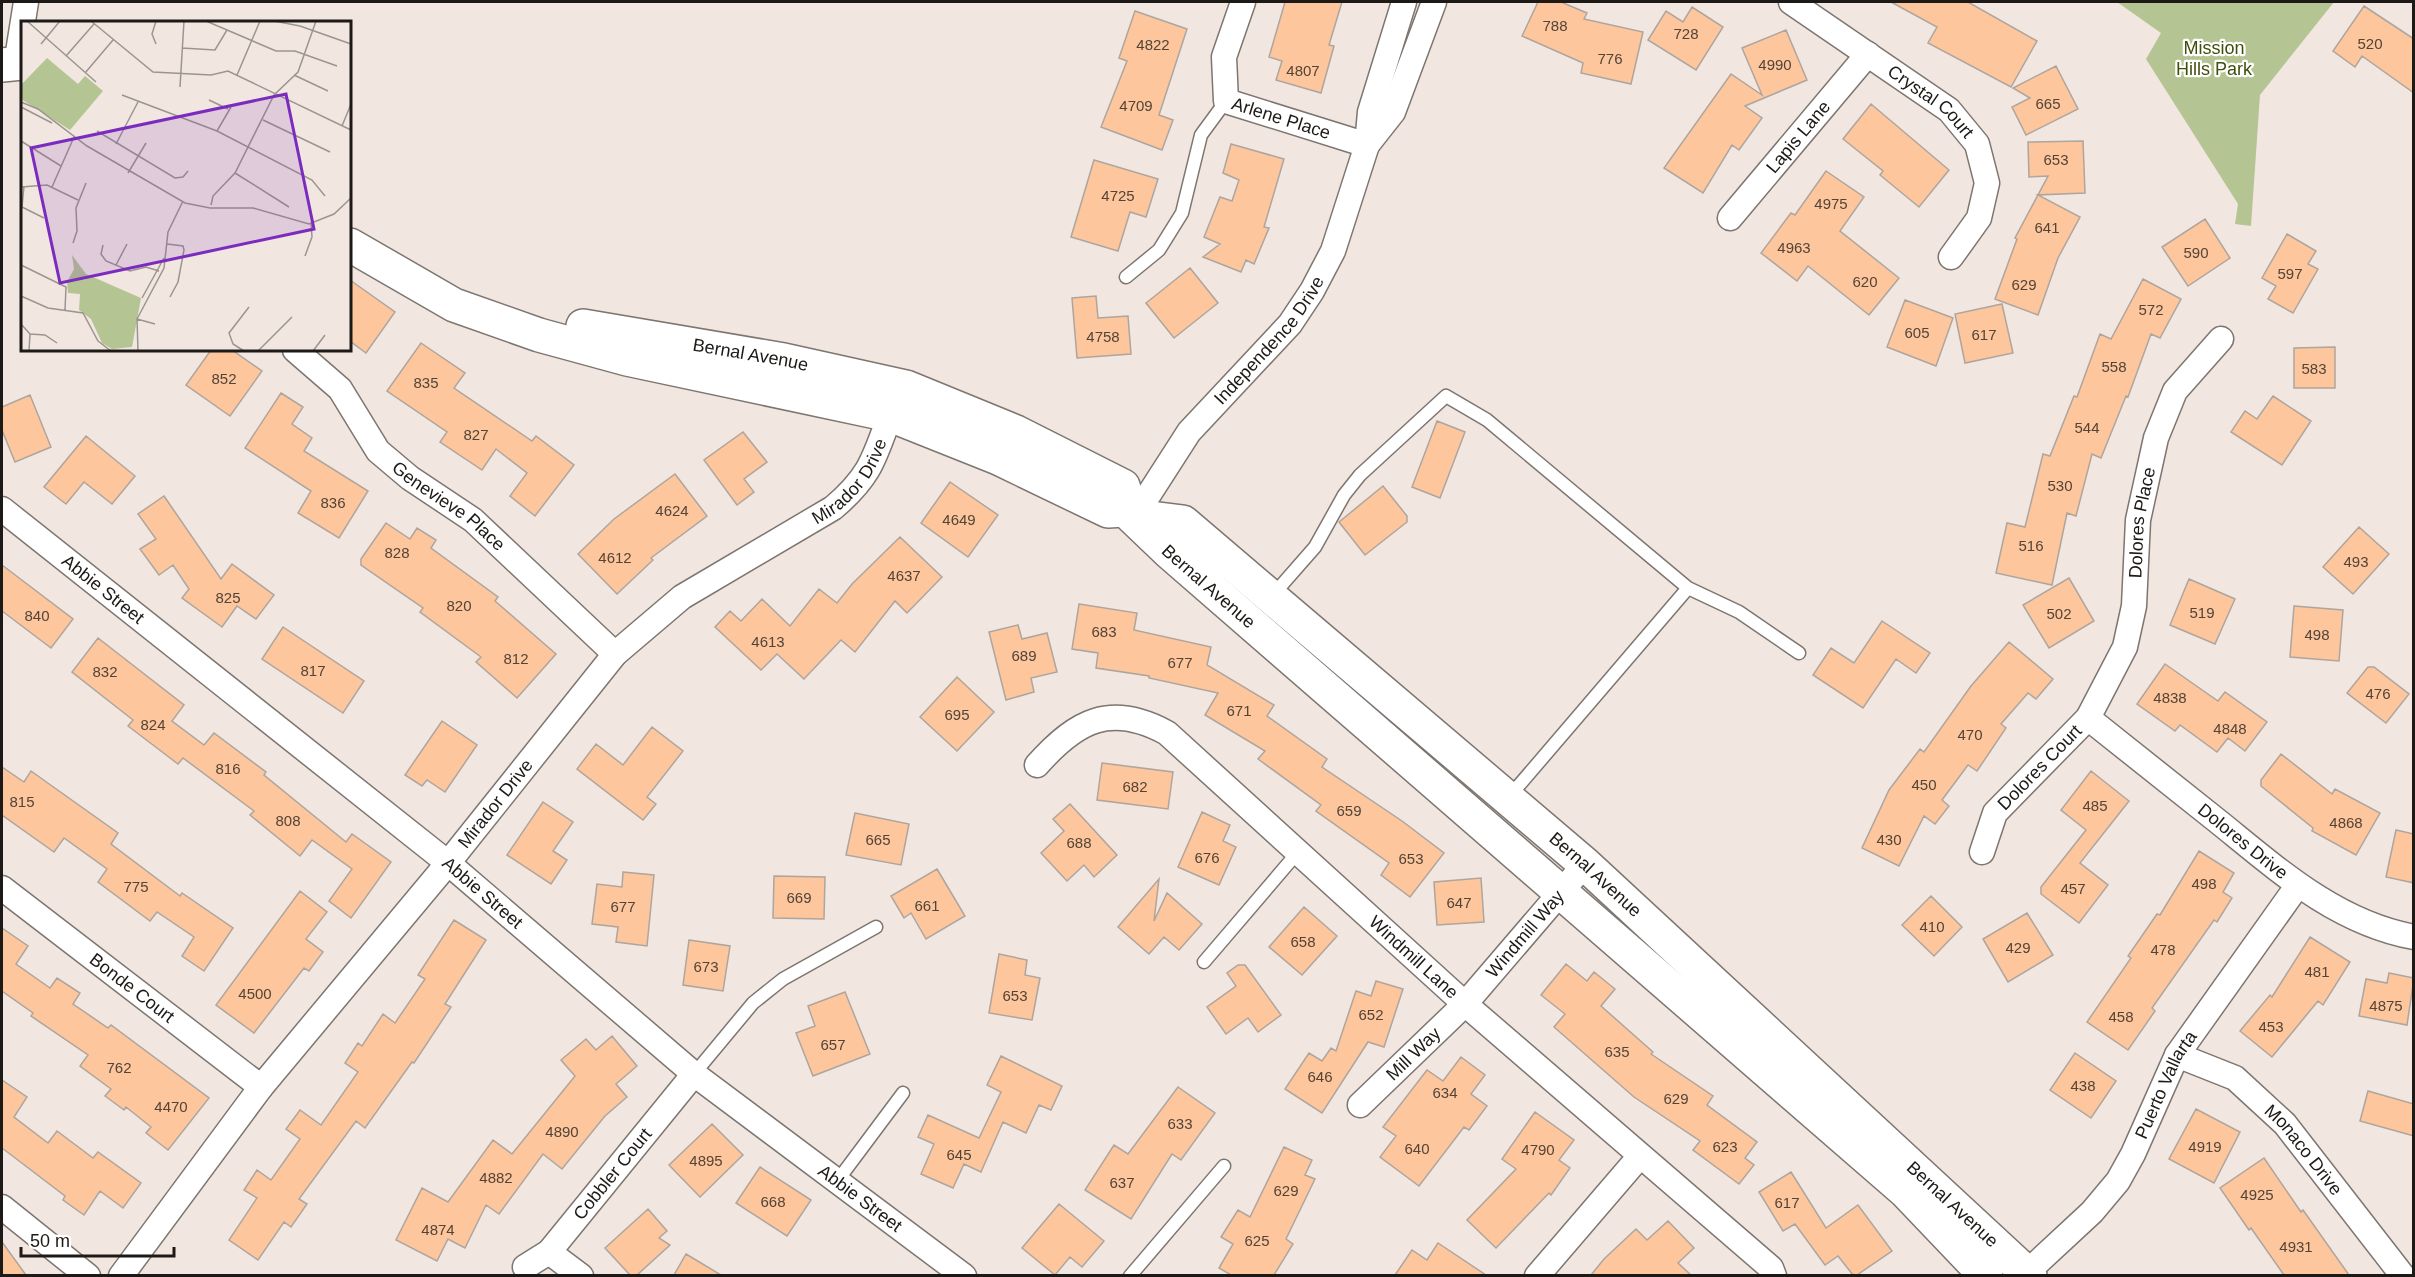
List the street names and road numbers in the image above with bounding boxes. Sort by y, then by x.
street label: Crystal Court [1884,61,1978,142]
street label: Arlene Place [1229,93,1333,143]
street label: Lapis Lane [1762,97,1834,177]
street label: Independence Drive [1210,273,1328,408]
street label: Bernal Avenue [691,335,810,375]
street label: Mirador Drive [808,436,891,528]
street label: Genevieve Place [388,457,509,555]
street label: Dolores Place [2125,465,2159,579]
street label: Bernal Avenue [1158,541,1259,632]
street label: Abbie Street [58,551,148,628]
street label: Dolores Court [1994,721,2086,814]
street label: Mirador Drive [454,755,537,852]
street label: Dolores Drive [2194,799,2292,883]
street label: Bernal Avenue [1545,828,1646,921]
street label: Abbie Street [438,853,527,933]
street label: Windmill Way [1482,886,1568,982]
street label: Windmill Lane [1365,912,1462,1003]
street label: Bonde Court [86,949,178,1027]
street label: Mill Way [1382,1023,1445,1084]
street label: Puerto Vallarta [2131,1026,2201,1142]
street label: Monaco Drive [2261,1100,2346,1199]
street label: Cobbler Court [569,1124,656,1224]
street label: Bernal Avenue [1903,1157,2002,1251]
street label: Abbie Street [814,1161,906,1236]

